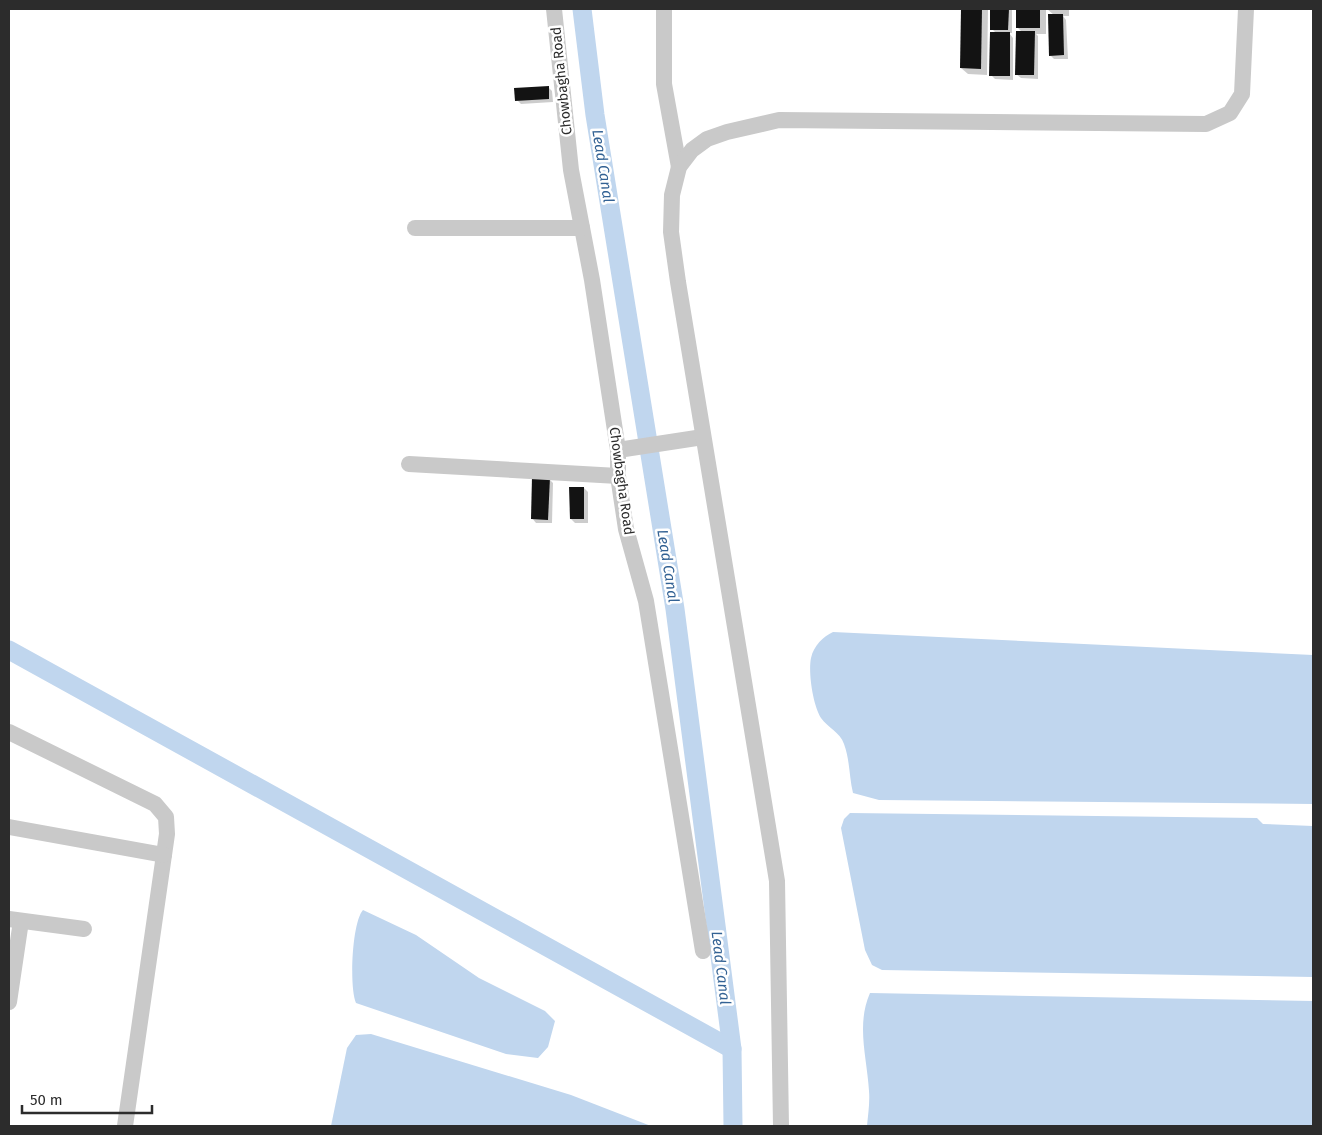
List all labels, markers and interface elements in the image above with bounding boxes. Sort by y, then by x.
street label: Chowbagha Road [547,26,576,136]
water label: Lead Canal [588,128,618,204]
street label: Chowbagha Road [606,426,637,536]
water label: Lead Canal [653,528,683,604]
water label: Lead Canal [708,930,734,1006]
scale bar [22,1082,152,1114]
text: 50 m [30,1091,63,1109]

